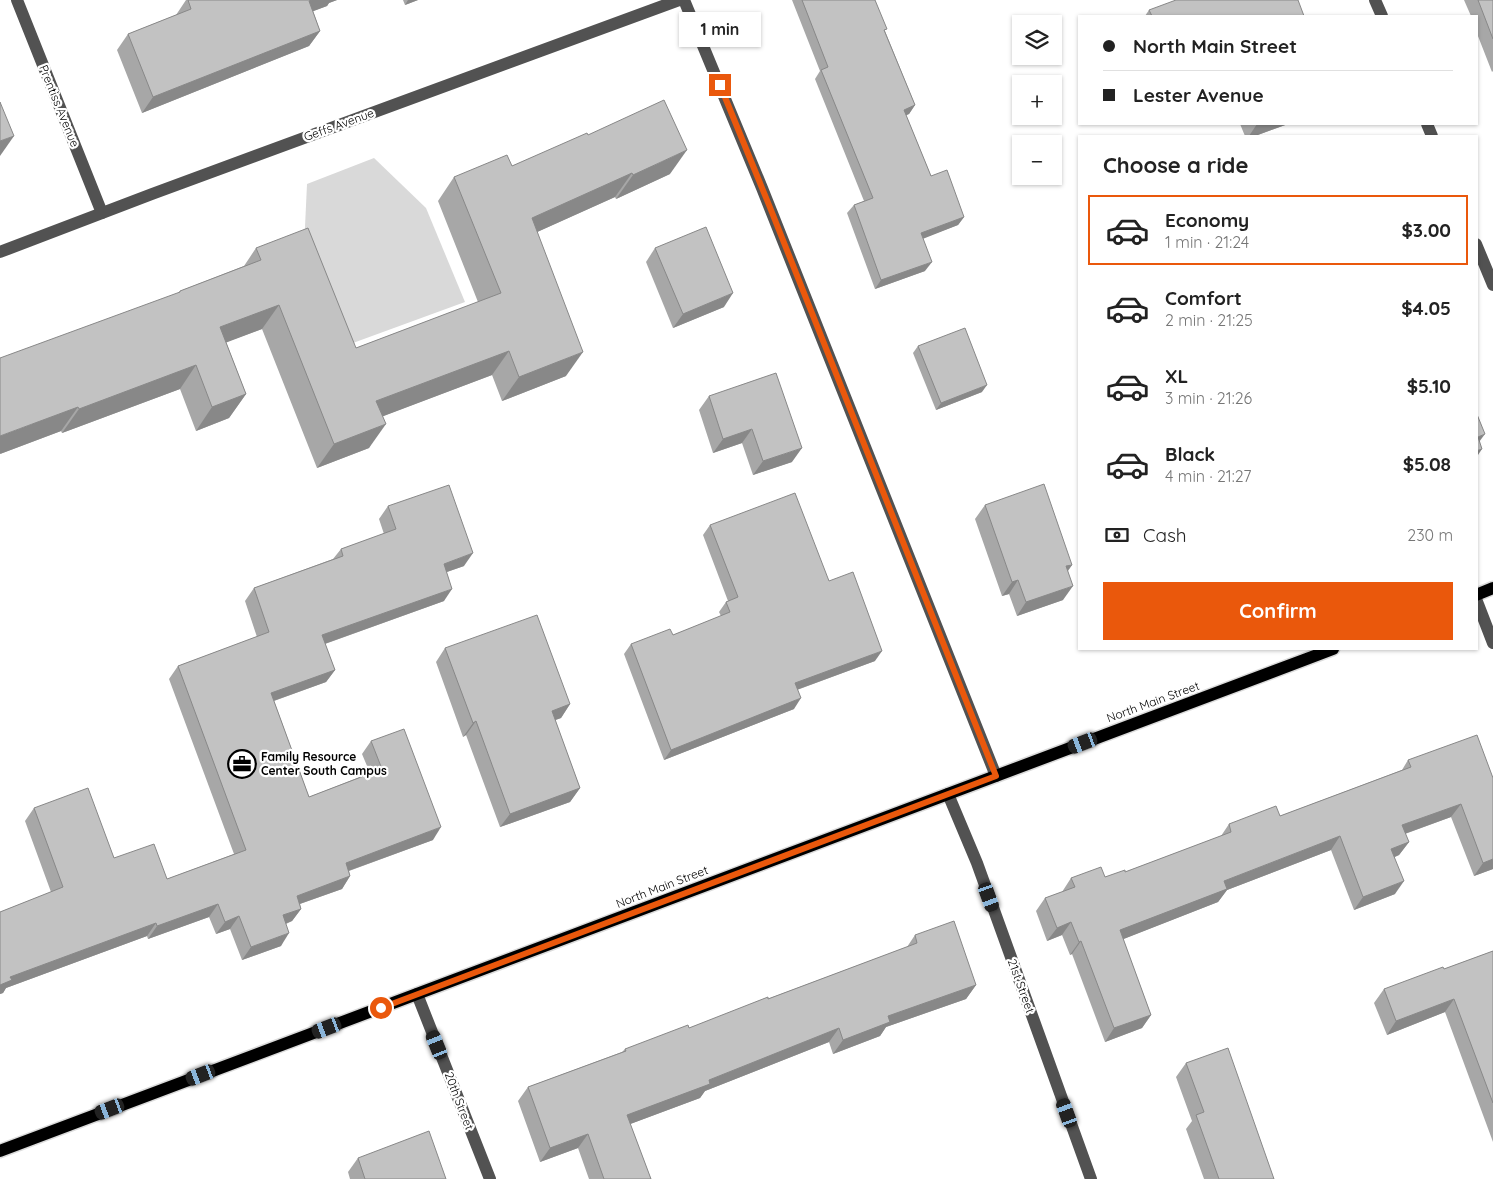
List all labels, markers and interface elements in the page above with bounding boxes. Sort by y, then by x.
callout: 1 min [679,12,761,48]
map controls [1012,15,1062,185]
button: layers [1012,15,1062,65]
text: 1 min [701,19,739,39]
text: North Main Street [1133,34,1297,58]
street label: Prentiss Avenue [36,62,83,149]
route end [709,74,731,96]
button: + [1012,75,1062,125]
text: Lester Avenue [1133,83,1264,107]
street label: Geffs Avenue [302,105,376,144]
button: − [1012,135,1062,185]
text: Choose a ride [1103,151,1248,179]
icon: car [1105,208,1150,253]
text: Economy [1165,208,1249,232]
text: $3.00 [1401,218,1451,242]
text: 1 min · 21:24 [1165,232,1249,252]
icon: car [1105,286,1150,331]
text: Comfort [1165,286,1242,310]
text: $4.05 [1401,296,1451,320]
text: 2 min · 21:25 [1165,310,1253,330]
icon: car [1105,364,1150,409]
text: XL [1165,364,1188,388]
text: $5.10 [1407,374,1451,398]
text: 3 min · 21:26 [1165,388,1252,408]
icon: car [1105,442,1150,487]
text: Black [1165,442,1215,466]
text: $5.08 [1403,452,1451,476]
text: 4 min · 21:27 [1165,466,1251,486]
icon: cash [1103,521,1131,549]
text: Cash [1143,523,1187,547]
text: 230 m [1407,525,1453,545]
button: Confirm [1103,582,1453,640]
street label: North Main Street [1104,678,1201,725]
car [1066,731,1099,755]
office icon: Family Resource Center South Campus [227,749,257,779]
place label: Family Resource Center South Campus [261,749,387,778]
street label: North Main Street [614,862,710,911]
car [976,880,1001,914]
street label: 21st Street [1005,957,1038,1015]
route start [370,997,392,1019]
car [310,1016,343,1040]
car [424,1028,449,1062]
car [184,1063,217,1087]
street label: 20th Street [442,1070,477,1132]
car [1054,1096,1079,1130]
car [93,1097,126,1121]

